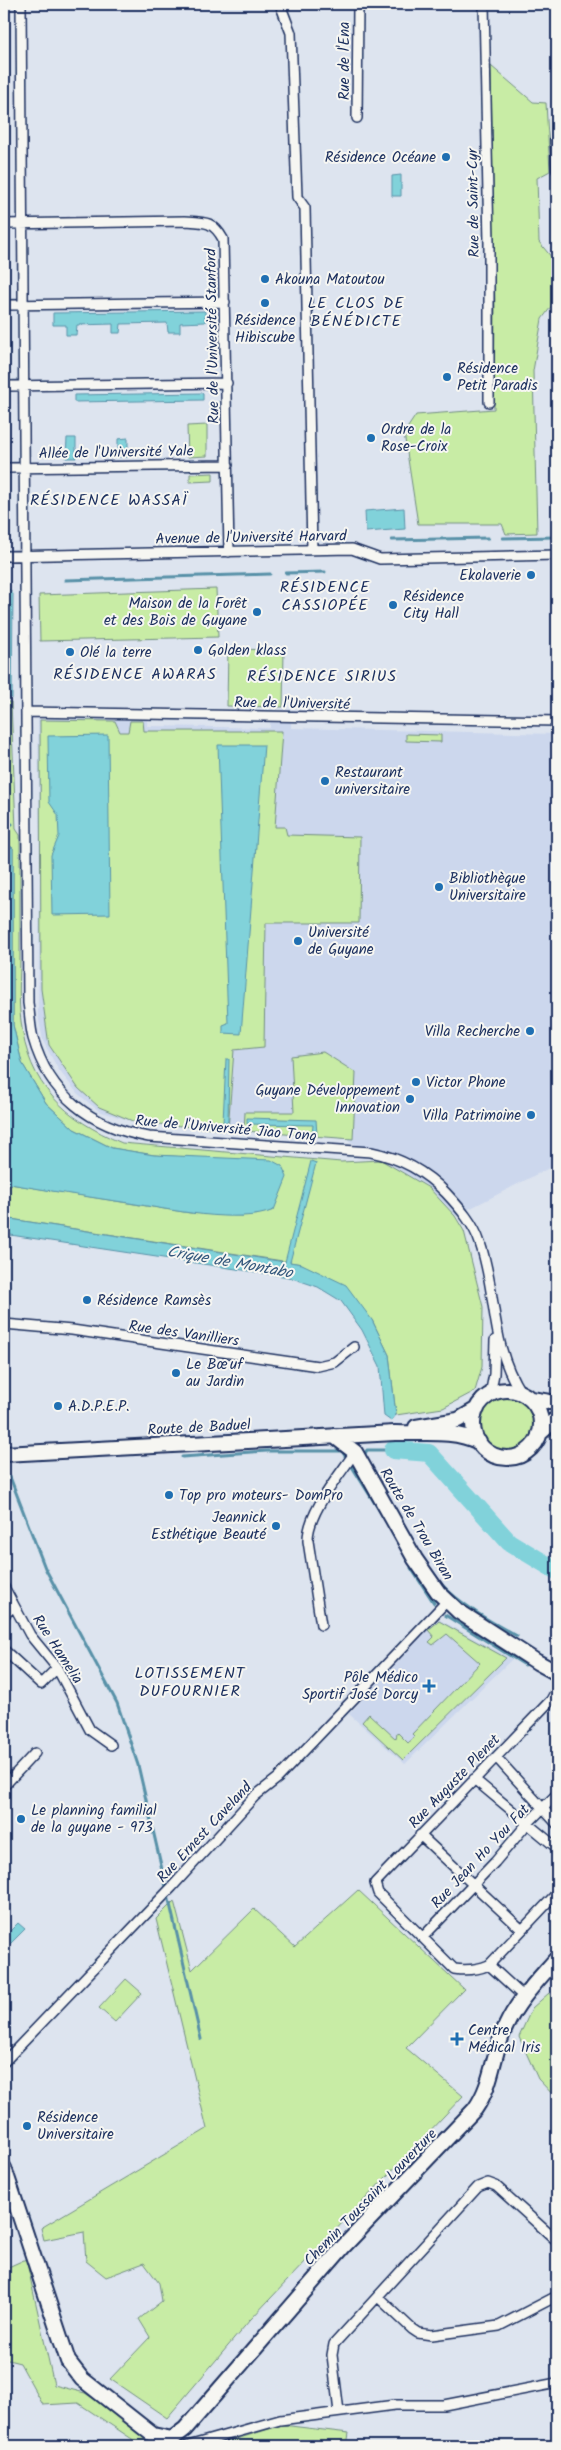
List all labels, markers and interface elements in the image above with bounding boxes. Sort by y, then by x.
street label: Rue de l'Ena [333,22,357,100]
place label: Résidence Océane [325,146,436,170]
street label: Rue de Saint-Cyr [461,147,487,258]
marker: Résidence Océane [440,151,452,163]
street label: Rue de l'Université Stanford [199,248,227,424]
place label: Akouna Matoutou [275,268,385,292]
marker: Akouna Matoutou [259,273,271,285]
district label: LE CLOS DE BÉNÉDICTE [307,291,405,334]
marker: Résidence Hibiscube [259,297,271,309]
place label: Résidence Hibiscube [235,309,296,350]
place label: Résidence Petit Paradis [457,357,538,398]
marker: Résidence Petit Paradis [441,371,453,383]
place label: Ordre de la Rose-Croix [381,418,451,459]
marker: Ordre de la Rose-Croix [365,432,377,444]
street label: Allée de l'Université Yale [38,440,194,466]
district label: RÉSIDENCE WASSAÏ [30,488,189,513]
street label: Avenue de l'Université Harvard [155,524,347,552]
place label: Ekolaverie [459,564,521,588]
marker: Ekolaverie [525,569,537,581]
district label: RÉSIDENCE CASSIOPÉE [280,575,370,618]
place label: Résidence City Hall [403,585,464,626]
place label: Maison de la Forêt et des Bois de Guyane [104,592,247,633]
marker: Résidence City Hall [387,599,399,611]
marker: Maison de la Forêt et des Bois de Guyane [251,606,263,618]
place label: Golden klass [208,639,287,663]
place label: Olé la terre [80,641,152,665]
marker: Golden klass [192,644,204,656]
marker: Olé la terre [64,646,76,658]
district label: RÉSIDENCE AWARAS [53,662,217,687]
district label: RÉSIDENCE SIRIUS [247,664,397,689]
street label: Rue de l'Université [234,691,351,717]
place label: Restaurant universitaire [335,761,410,802]
marker: Restaurant universitaire [319,775,331,787]
place label: Bibliothèque Universitaire [449,867,526,908]
marker: Bibliothèque Universitaire [433,881,445,893]
place label: Université de Guyane [308,921,374,962]
marker: Université de Guyane [292,935,304,947]
place label: Villa Recherche [425,1020,520,1044]
marker: Villa Recherche [524,1025,536,1037]
place label: Victor Phone [426,1071,506,1095]
marker: Victor Phone [410,1076,422,1088]
place label: Guyane Développement Innovation [255,1079,400,1120]
marker: Guyane Développement Innovation [404,1093,416,1105]
place label: Villa Patrimoine [422,1104,521,1128]
street label: Rue de l'Université Jiao Tong [134,1109,318,1149]
marker: Villa Patrimoine [525,1109,537,1121]
water label: Crique de Montabo [165,1239,296,1286]
place label: Résidence Ramsès [97,1289,212,1313]
marker: Résidence Ramsès [81,1294,93,1306]
street label: Rue des Vanilliers [127,1314,241,1354]
place label: Le Bœuf au Jardin [186,1353,244,1394]
marker: Le Bœuf au Jardin [170,1367,182,1379]
place label: A.D.P.E.P. [68,1395,130,1419]
marker: A.D.P.E.P. [52,1400,64,1412]
street label: Route de Baduel [147,1413,252,1443]
street label: Route de Trou Biran [373,1464,459,1585]
place label: Top pro moteurs- DomPro [179,1484,343,1508]
marker: Top pro moteurs- DomPro [163,1489,175,1501]
place label: Jeannick Esthétique Beauté [151,1506,267,1547]
marker: Jeannick Esthétique Beauté [270,1520,282,1532]
street label: Rue Hamelia [26,1610,89,1689]
district label: LOTISSEMENT DUFOURNIER [135,1661,246,1704]
place label: Pôle Médico Sportif José Dorcy [302,1666,419,1707]
marker: Pôle Médico Sportif José Dorcy [422,1679,436,1693]
street label: Rue Auguste Plenet [403,1729,506,1834]
street label: Rue Ernest Caveland [151,1776,258,1889]
place label: Le planning familial de la guyane - 973 [31,1799,157,1840]
street label: Rue Jean Ho You Fat [426,1799,536,1915]
marker: Le planning familial de la guyane - 973 [15,1813,27,1825]
place label: Centre Médical Iris [468,2019,541,2060]
marker: Centre Médical Iris [450,2032,464,2046]
place label: Résidence Universitaire [37,2106,114,2147]
marker: Résidence Universitaire [21,2120,33,2132]
street label: Chemin Toussaint Louverture [298,2123,443,2272]

